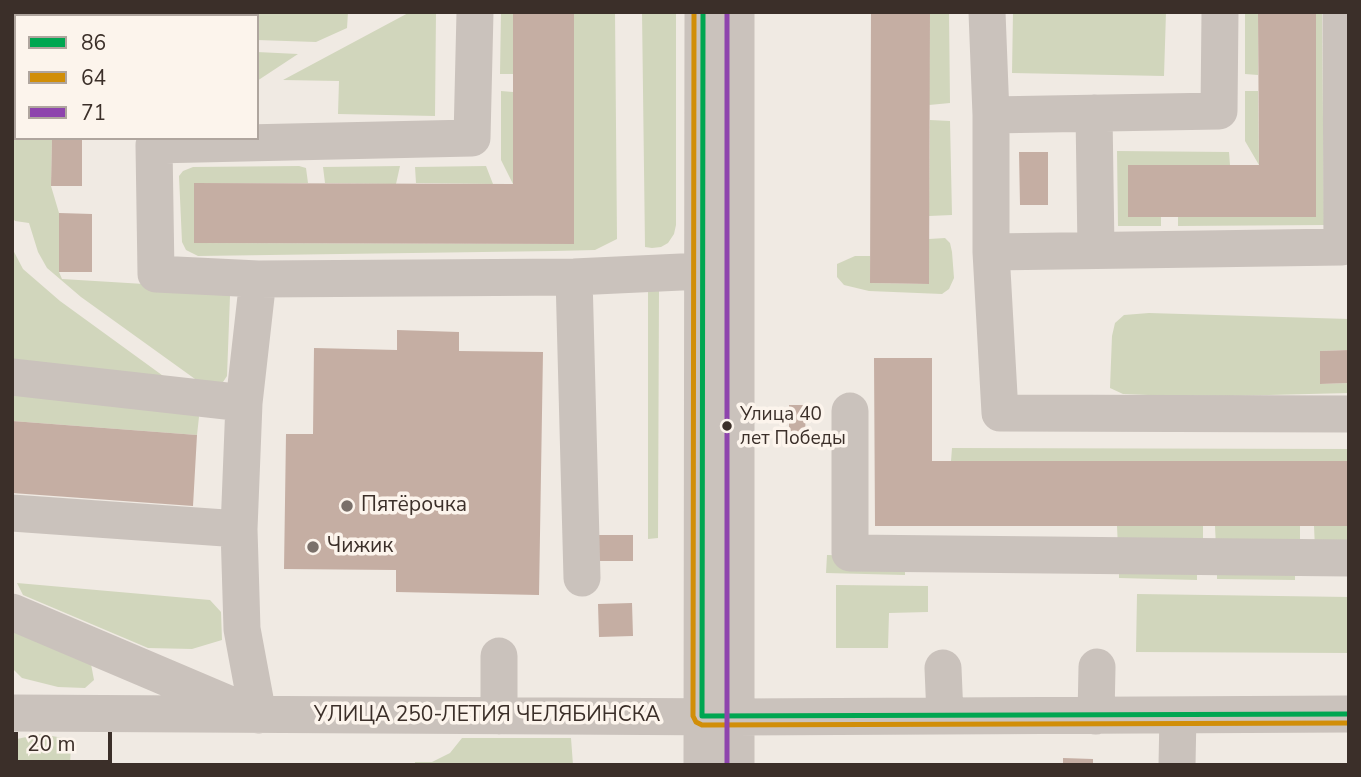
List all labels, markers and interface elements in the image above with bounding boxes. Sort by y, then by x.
legend [14,14,259,140]
text: 86 [81,29,106,57]
text: 64 [81,64,106,92]
text: 71 [81,99,106,127]
place label: Улица 40 лет Победы [740,404,846,448]
marker: Улица 40 лет Победы [720,419,734,433]
place label: Пятёрочка [361,493,467,519]
marker: Пятёрочка [339,498,355,514]
place label: Чижик [327,534,393,560]
marker: Чижик [305,539,321,555]
street label: УЛИЦА 250-ЛЕТИЯ ЧЕЛЯБИНСКА [314,703,660,729]
scale bar [18,718,116,762]
text: 20 m [27,730,76,758]

